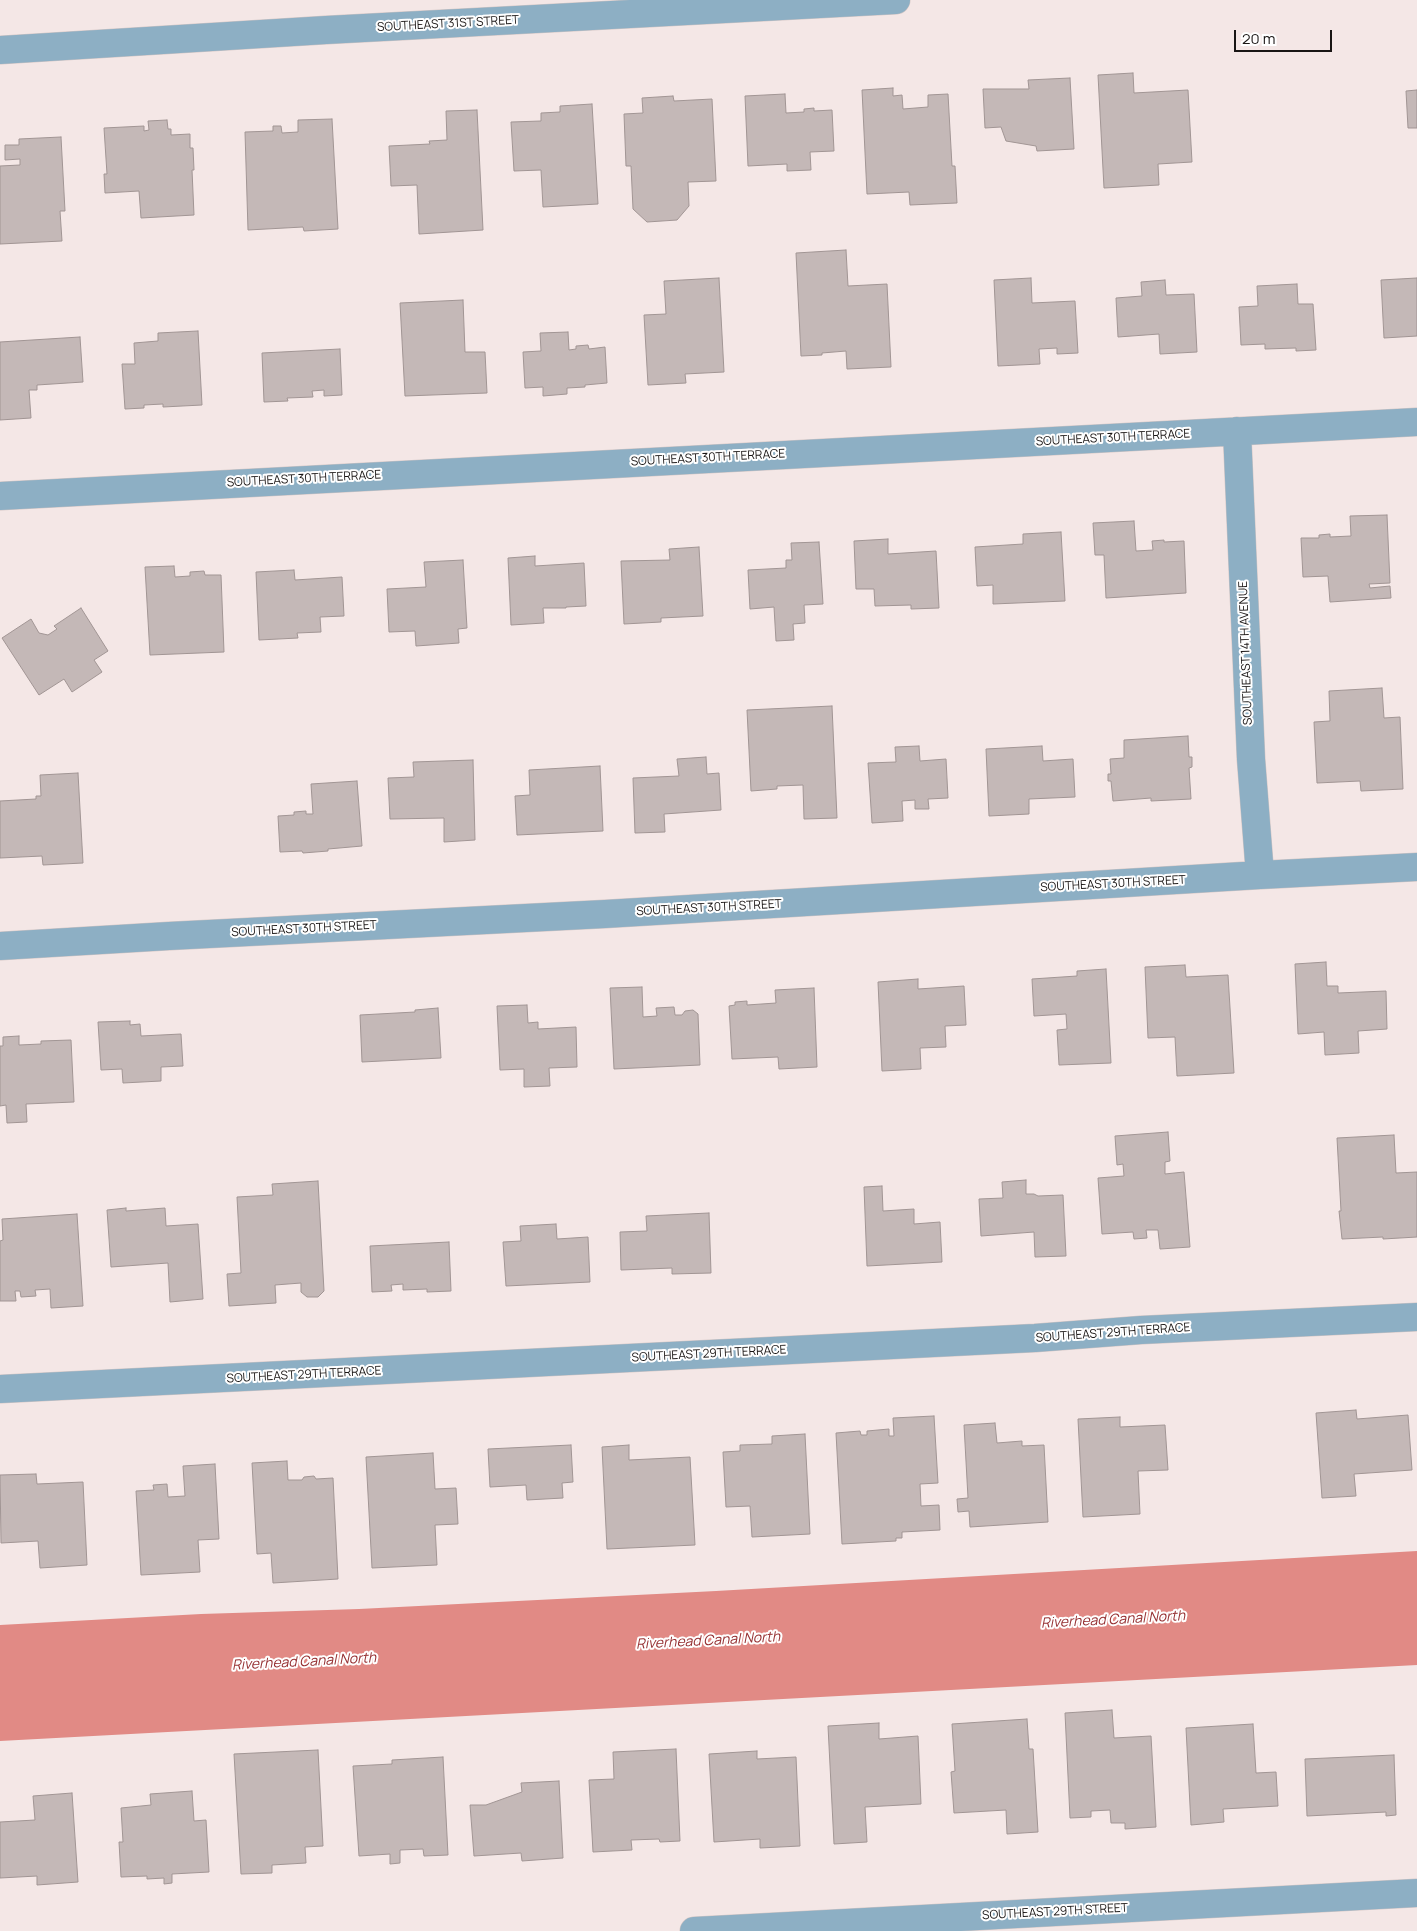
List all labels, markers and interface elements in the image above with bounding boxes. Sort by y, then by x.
street label: SOUTHEAST 31ST STREET [377,13,519,35]
scale bar [1237,20,1334,52]
text: 20 m [1242,28,1275,49]
street label: SOUTHEAST 30TH TERRACE [1035,427,1191,449]
street label: SOUTHEAST 30TH TERRACE [630,447,786,469]
street label: SOUTHEAST 30TH TERRACE [226,468,382,490]
street label: SOUTHEAST 14TH AVENUE [1236,581,1256,725]
street label: SOUTHEAST 30TH STREET [1040,873,1186,895]
street label: SOUTHEAST 30TH STREET [636,897,782,919]
street label: SOUTHEAST 30TH STREET [231,918,377,940]
street label: SOUTHEAST 29TH TERRACE [1035,1320,1191,1346]
street label: SOUTHEAST 29TH TERRACE [631,1343,787,1365]
street label: SOUTHEAST 29TH TERRACE [226,1364,382,1386]
water label: Riverhead Canal North [1041,1608,1185,1632]
water label: Riverhead Canal North [636,1629,780,1653]
water label: Riverhead Canal North [232,1650,376,1674]
street label: SOUTHEAST 29TH STREET [982,1901,1128,1923]

